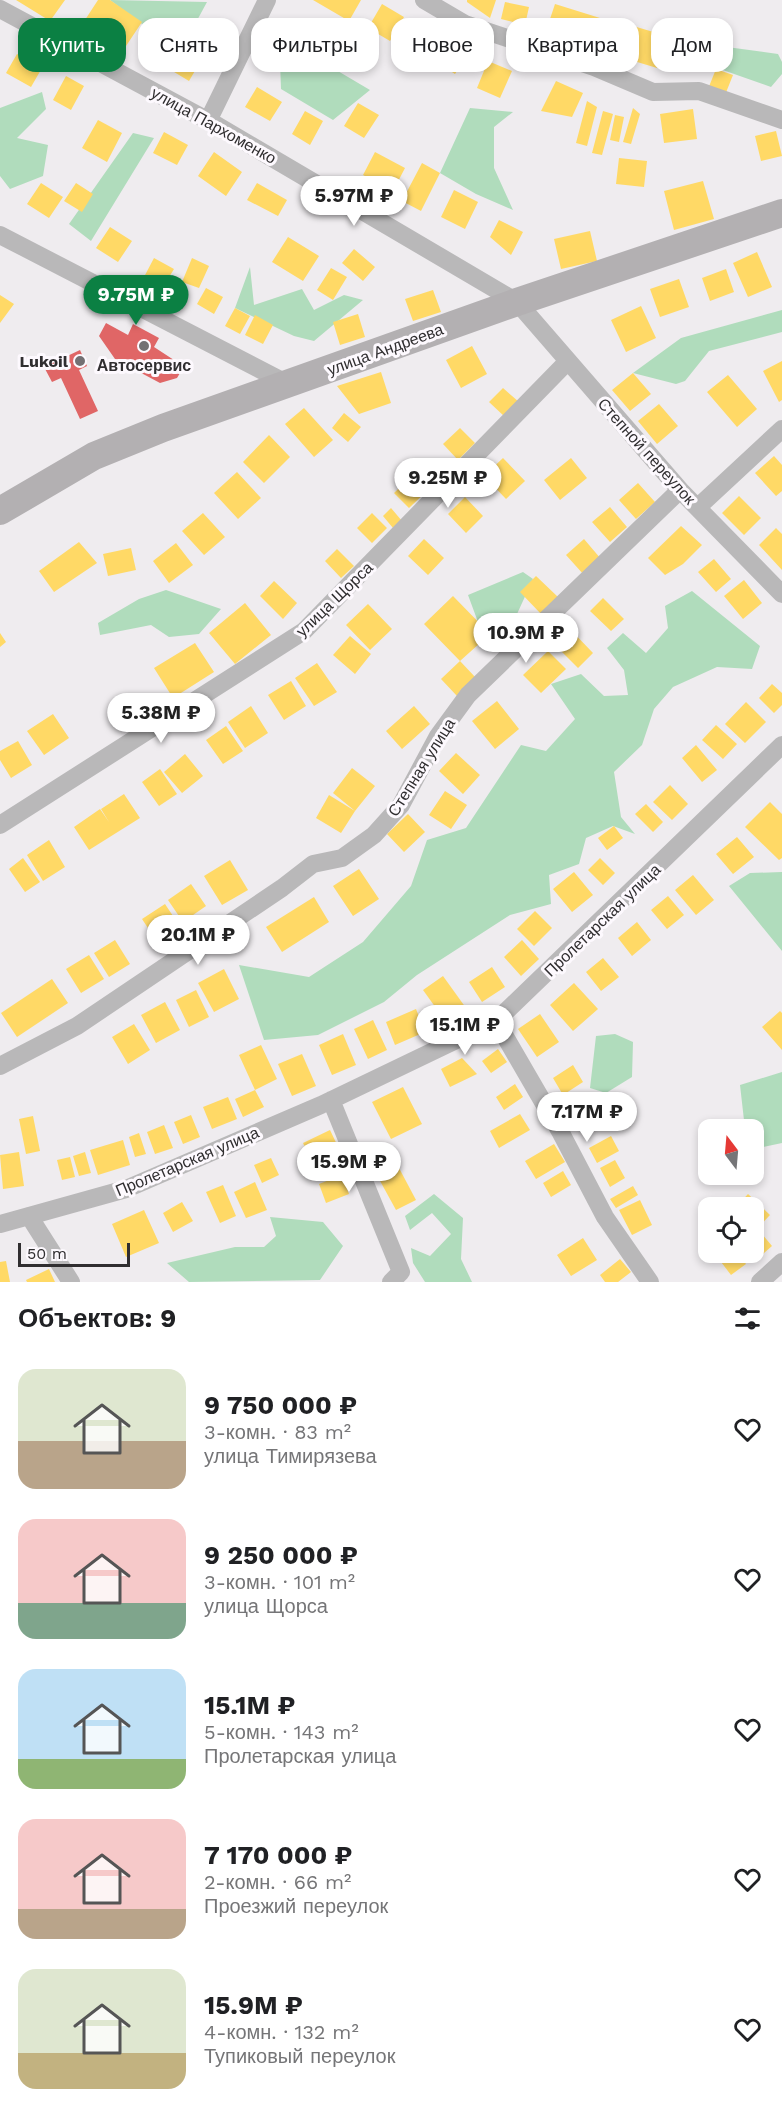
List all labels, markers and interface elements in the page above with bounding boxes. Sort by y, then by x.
chip: Купить [18,18,126,72]
chip: Снять [138,18,239,72]
chip: Фильтры [251,18,379,72]
chip: Новое [391,18,494,72]
chip: Квартира [506,18,639,72]
chip: Дом [651,18,733,72]
street label: улица Пархоменко [148,83,280,168]
pin: 5.97M ₽ [299,176,409,227]
text: 5.97M ₽ [314,183,394,207]
pin: 9.75M ₽ [81,275,191,326]
text: 9.75M ₽ [97,282,175,306]
street label: улица Андреева [325,320,446,379]
marker: Автосервис [137,339,151,353]
place label: Lukoil [20,352,69,371]
marker: Lukoil [73,354,87,368]
place label: Автосервис [97,356,191,375]
street label: Степной переулок [594,394,700,509]
pin: 9.25M ₽ [393,458,503,509]
text: 9.25M ₽ [408,465,488,489]
street label: улица Щорса [292,558,377,641]
pin: 10.9M ₽ [471,613,581,664]
text: 10.9M ₽ [487,620,565,644]
pin: 5.38M ₽ [106,693,216,744]
text: 5.38M ₽ [121,700,201,724]
street label: Степная улица [384,715,459,820]
street label: Пролетарская улица [540,860,664,981]
pin: 20.1M ₽ [143,915,253,966]
text: 20.1M ₽ [161,922,235,946]
pin: 15.1M ₽ [410,1005,520,1056]
text: 15.1M ₽ [430,1012,500,1036]
pin: 7.17M ₽ [532,1092,642,1143]
text: 7.17M ₽ [551,1099,623,1123]
north arrow [698,1119,764,1185]
map controls [698,1119,764,1263]
street label: Пролетарская улица [113,1123,262,1200]
pin: 15.9M ₽ [294,1142,404,1193]
text: 15.9M ₽ [311,1149,387,1173]
button: locate [698,1197,764,1263]
scale bar [18,1240,130,1268]
text: 50 m [27,1244,67,1263]
icon: filters [731,1302,764,1335]
text: Объектов: 9 [18,1303,176,1333]
text: 9 750 000 ₽ [204,1390,357,1420]
icon: home [66,1393,138,1465]
icon: heart [731,1413,764,1446]
text: 3-комн. · 83 m² [204,1420,351,1444]
text: улица Тимирязева [204,1444,377,1468]
text: 9 250 000 ₽ [204,1540,358,1570]
icon: home [66,1543,138,1615]
icon: heart [731,1563,764,1596]
text: 3-комн. · 101 m² [204,1570,355,1594]
text: улица Щорса [204,1594,328,1618]
text: 15.1M ₽ [204,1690,295,1720]
icon: home [66,1693,138,1765]
icon: heart [731,1713,764,1746]
text: 5-комн. · 143 m² [204,1720,359,1744]
text: Пролетарская улица [204,1744,396,1768]
text: 7 170 000 ₽ [204,1840,353,1870]
icon: home [66,1843,138,1915]
icon: heart [731,1863,764,1896]
text: 2-комн. · 66 m² [204,1870,351,1894]
text: Проезжий переулок [204,1894,388,1918]
text: 15.9M ₽ [204,1990,303,2020]
icon: home [66,1993,138,2065]
icon: heart [731,2013,764,2046]
text: 4-комн. · 132 m² [204,2020,359,2044]
text: Тупиковый переулок [204,2044,396,2068]

